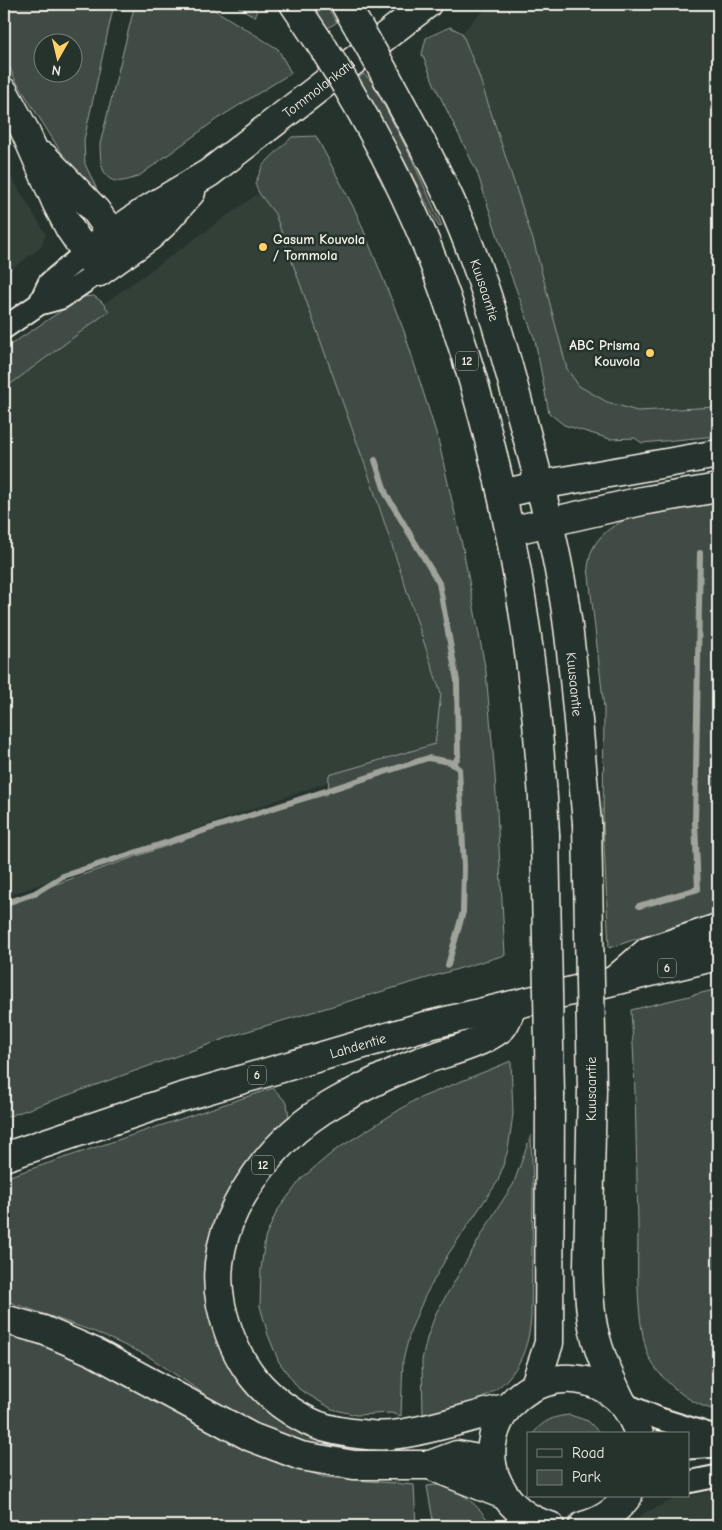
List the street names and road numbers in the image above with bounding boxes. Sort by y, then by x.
street label: Tommolankatu [279,55,359,122]
street label: Kuusaantie [466,257,503,323]
road number: 12 [456,352,478,371]
street label: Kuusaantie [562,651,586,717]
road number: 6 [658,958,676,978]
street label: Lahdentie [328,1030,388,1062]
street label: Kuusaantie [583,1057,600,1121]
road number: 6 [248,1066,266,1084]
road number: 12 [252,1156,274,1174]

